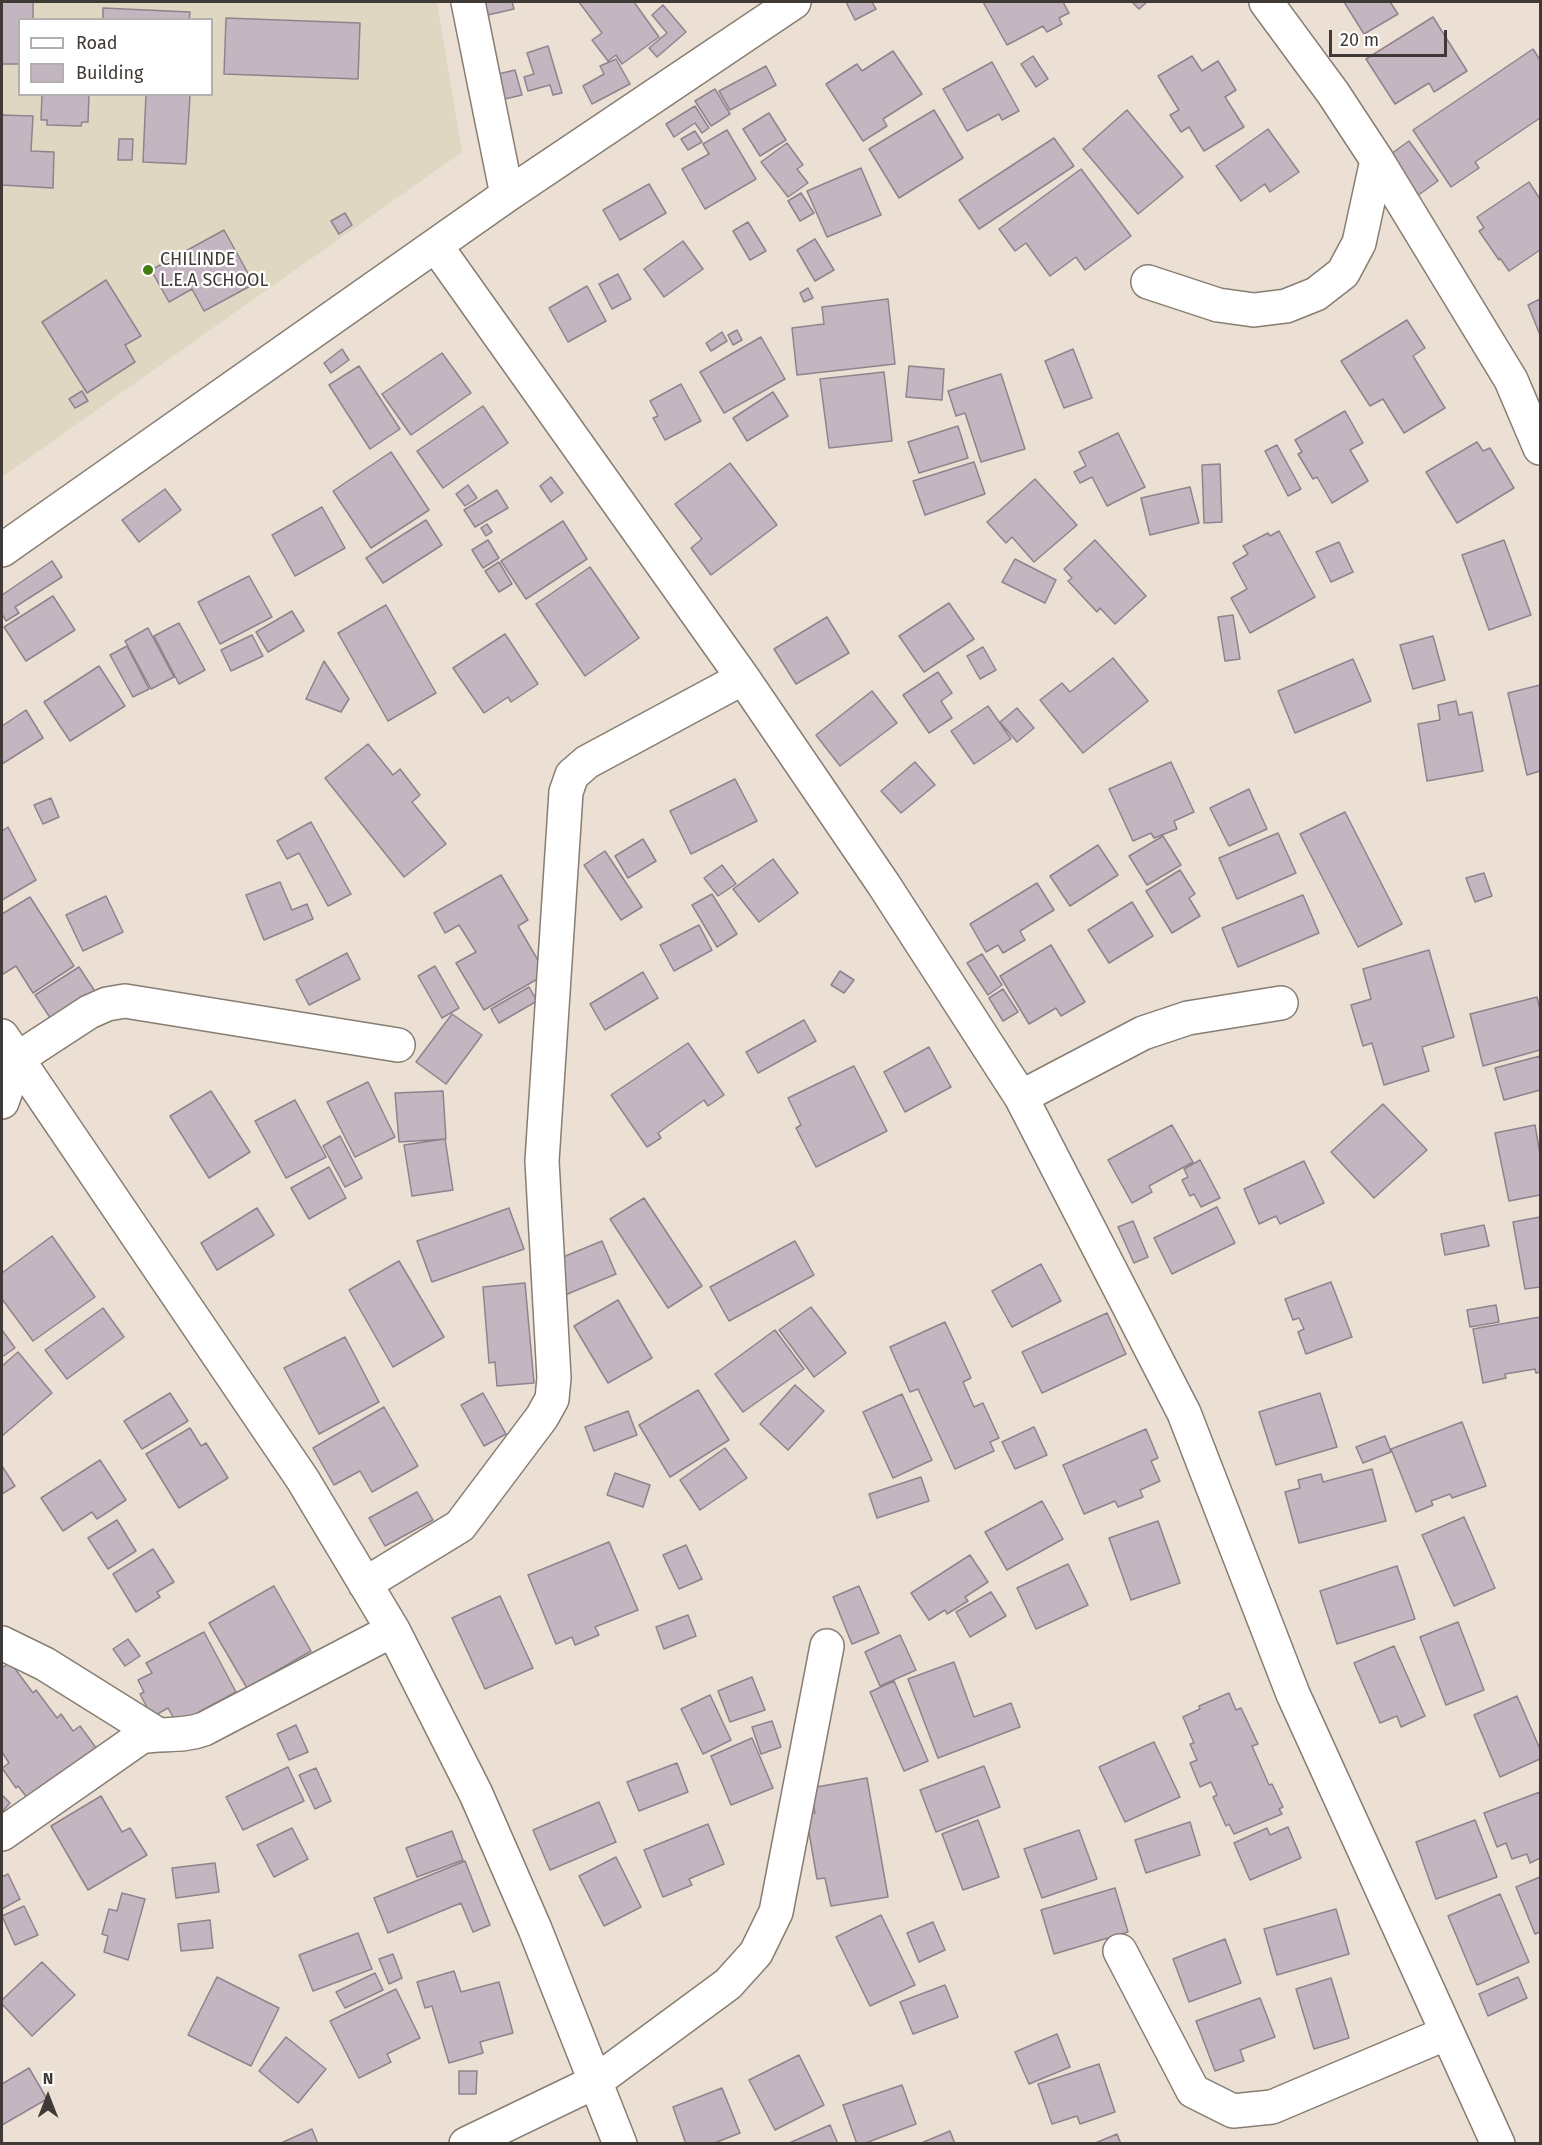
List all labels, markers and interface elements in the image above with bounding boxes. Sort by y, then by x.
legend [18,18,213,96]
scale bar [1332,18,1450,56]
text: 20 m [1340,29,1379,51]
text: Road [76,32,118,54]
text: Building [76,62,143,84]
place label: CHILINDE L.E.A SCHOOL [160,249,268,292]
marker: CHILINDE L.E.A SCHOOL [141,263,155,277]
north arrow [18,2067,78,2127]
text: N [43,2069,53,2088]

